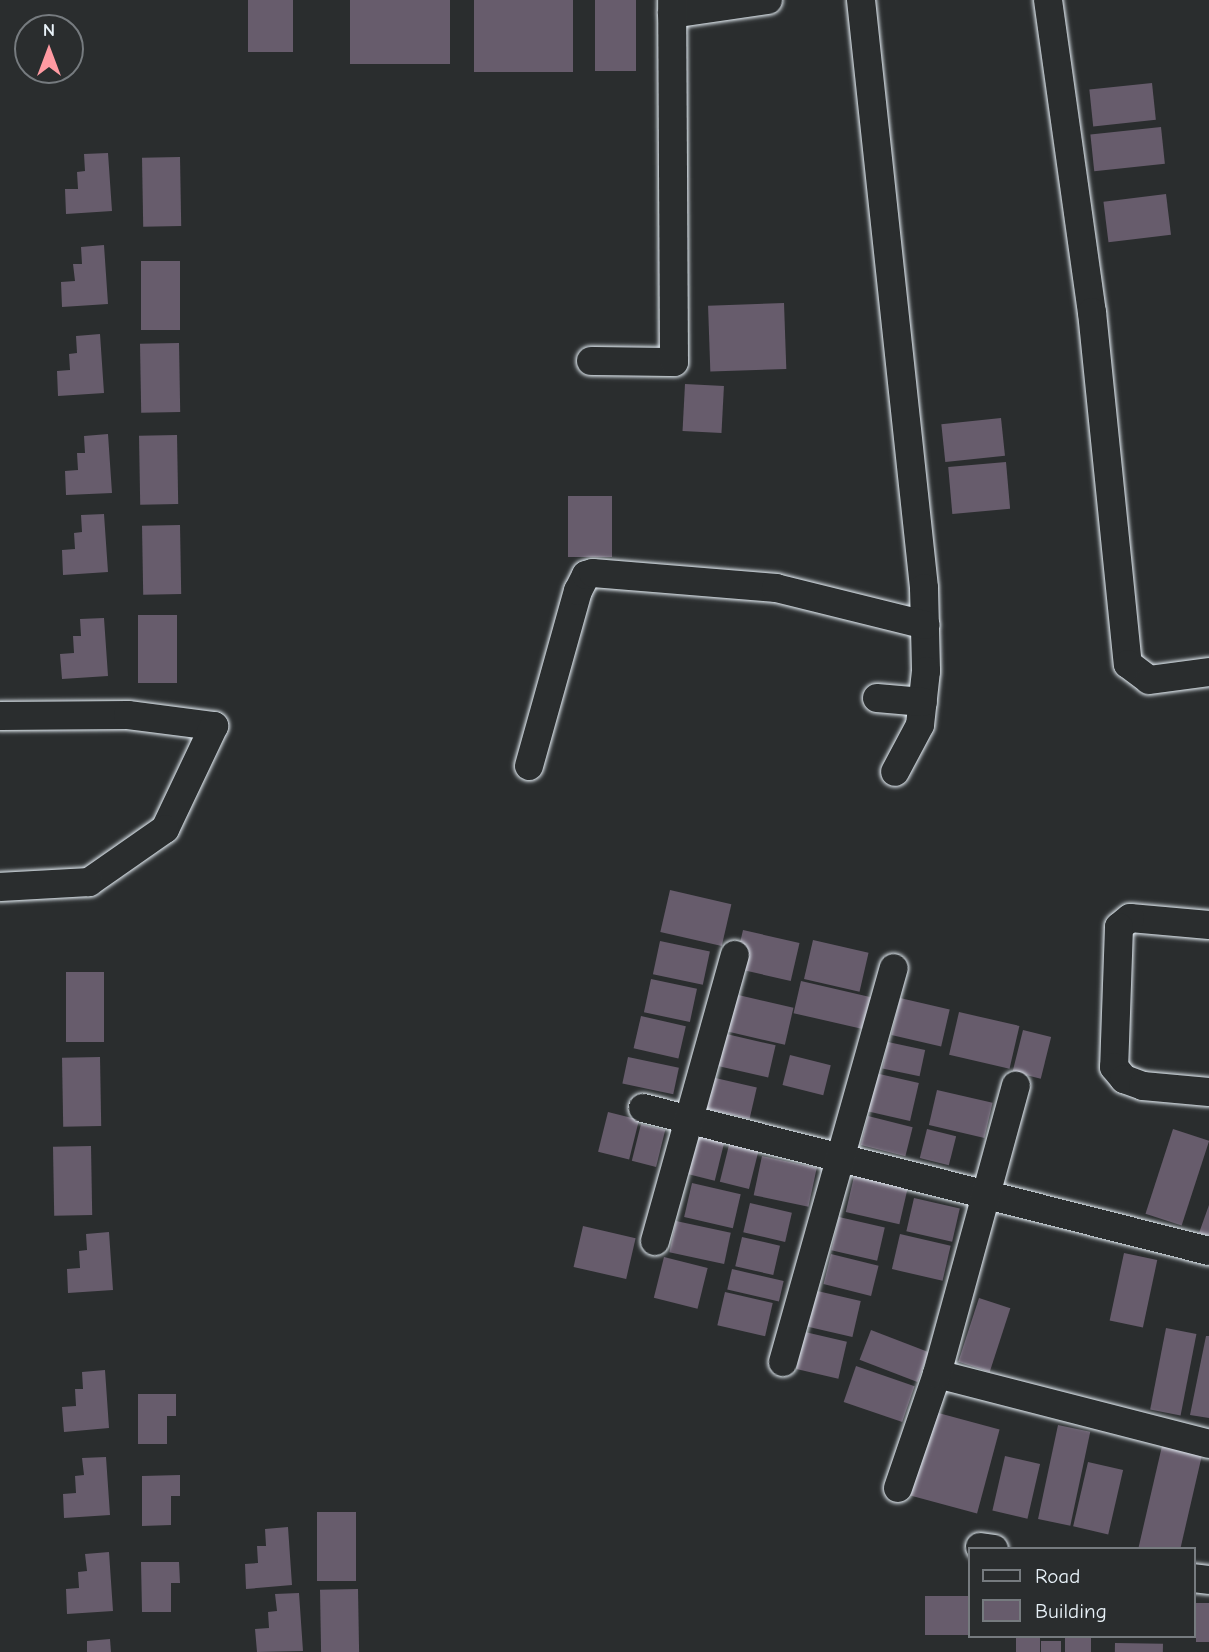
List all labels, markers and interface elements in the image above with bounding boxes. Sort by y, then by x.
north arrow [14,14,84,84]
text: N [43,19,55,41]
legend [968,1547,1195,1638]
text: Road [1035,1564,1080,1588]
text: Building [1035,1599,1107,1623]

